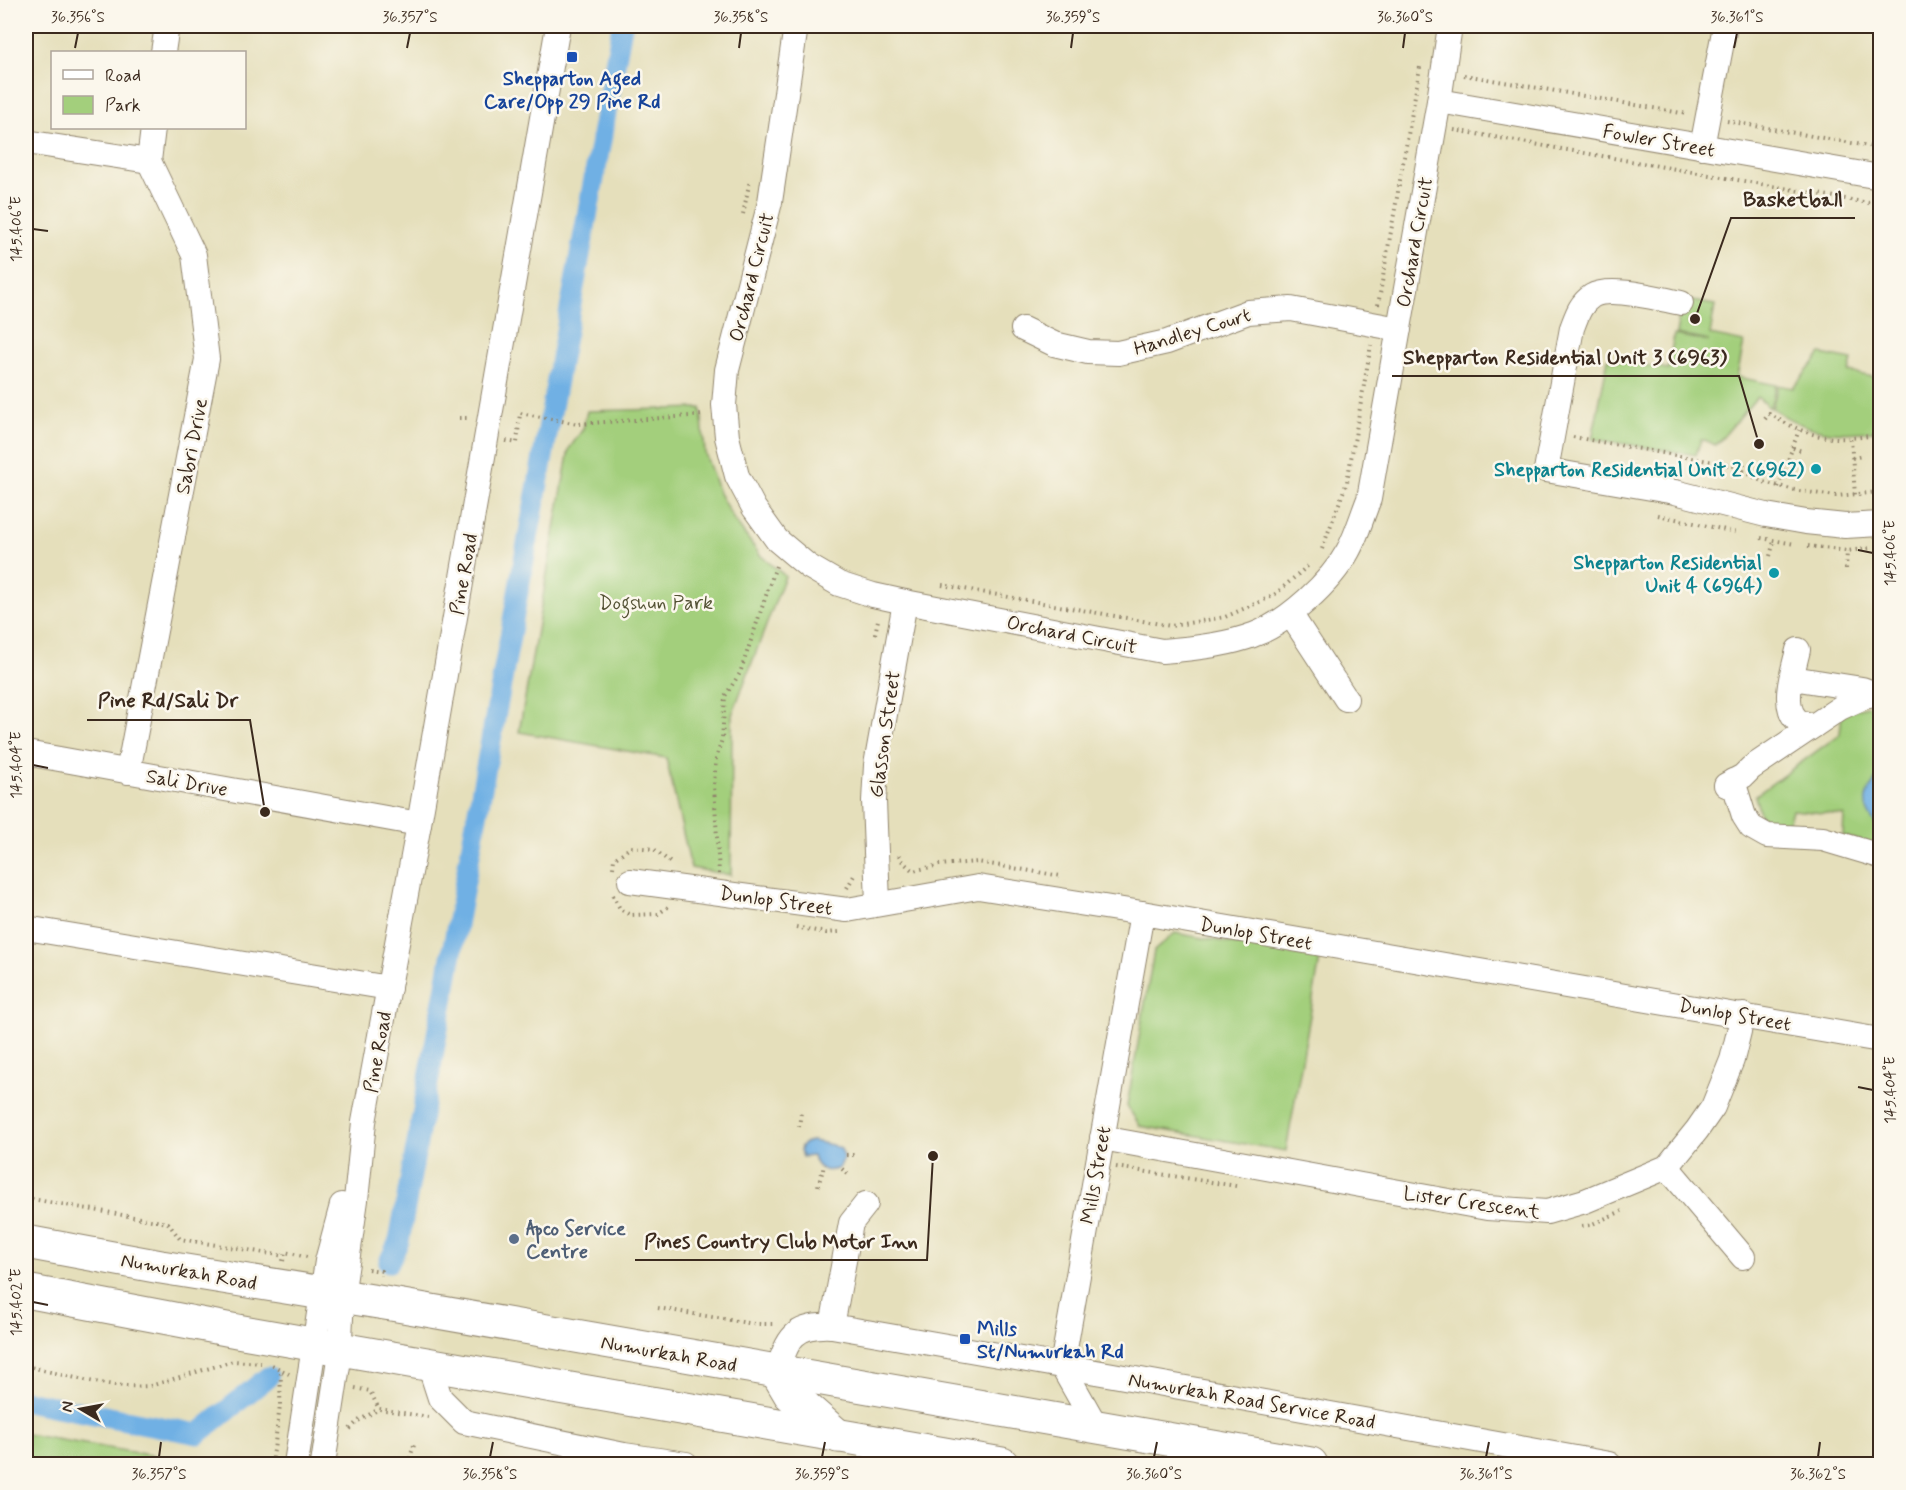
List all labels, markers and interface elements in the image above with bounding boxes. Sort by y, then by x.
text: 36.356°S [51,8,105,28]
text: 36.357°S [382,8,438,28]
text: 36.358°S [714,8,768,28]
text: 36.359°S [1046,8,1100,28]
text: 36.360°S [1377,8,1433,28]
text: 36.361°S [1711,8,1763,28]
marker: Shepparton Aged Care/Opp 29 Pine Rd [565,50,579,64]
legend [51,51,246,129]
text: Road [105,64,141,88]
place label: Shepparton Aged Care/Opp 29 Pine Rd [484,66,660,116]
text: Park [105,94,141,118]
street label: Fowler Street [1601,118,1717,165]
street label: Orchard Circuit [1391,175,1440,310]
callout: Basketball [1731,179,1855,218]
text: Basketball [1743,186,1843,214]
text: 145.406°E [7,196,27,262]
street label: Orchard Circuit [723,210,782,345]
street label: Handley Court [1131,302,1254,363]
callout: Shepparton Residential Unit 3 (6963) [1392,337,1739,376]
text: Shepparton Residential Unit 3 (6963) [1403,344,1727,372]
street label: Sabri Drive [170,396,215,497]
place label: Shepparton Residential Unit 2 (6962) [1494,457,1805,484]
marker: Shepparton Residential Unit 2 (6962) [1809,462,1823,476]
text: 145.406°E [1881,520,1901,586]
street label: Pine Road [444,531,485,617]
place label: Shepparton Residential Unit 4 (6964) [1573,550,1763,600]
marker: Shepparton Residential Unit 4 (6964) [1767,566,1781,580]
park label: Dogshun Park [599,590,713,619]
street label: Orchard Circuit [1004,610,1139,661]
street label: Glasson Street [863,669,908,800]
callout: Pine Rd/Sali Dr [87,681,250,720]
text: Pine Rd/Sali Dr [98,687,239,715]
text: 145.404°E [7,731,27,799]
street label: Sali Drive [144,763,230,804]
street label: Dunlop Street [718,880,834,923]
street label: Dunlop Street [1197,911,1314,958]
street label: Dunlop Street [1676,992,1793,1039]
street label: Pine Road [358,1009,399,1095]
text: 145.404°E [1881,1056,1901,1124]
street label: Mills Street [1075,1124,1118,1226]
street label: Lister Crescent [1402,1181,1542,1226]
place label: Apco Service Centre [526,1216,626,1266]
callout: Pines Country Club Motor Inn [635,1221,927,1260]
text: Pines Country Club Motor Inn [644,1228,918,1256]
marker: Apco Service Centre [507,1232,521,1246]
street label: Numurkah Road [119,1247,259,1298]
text: 145.402°E [7,1268,27,1336]
place label: Mills St/Numurkah Rd [977,1316,1124,1366]
street label: Numurkah Road [599,1329,739,1380]
marker: Mills St/Numurkah Rd [958,1332,972,1346]
street label: Numurkah Road Service Road [1126,1366,1377,1437]
north arrow [51,1379,111,1439]
text: N [56,1400,79,1414]
text: 36.357°S [131,1465,187,1485]
text: 36.358°S [463,1465,517,1485]
text: 36.359°S [795,1465,849,1485]
text: 36.360°S [1126,1465,1182,1485]
text: 36.361°S [1460,1465,1512,1485]
text: 36.362°S [1790,1465,1846,1485]

